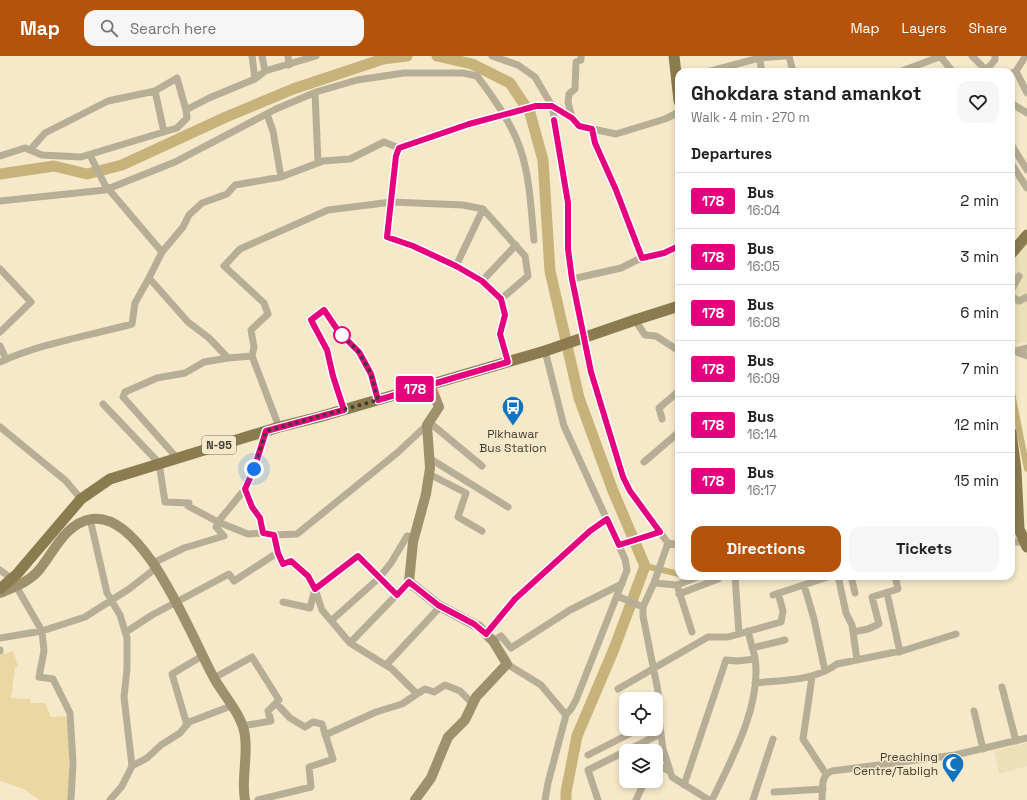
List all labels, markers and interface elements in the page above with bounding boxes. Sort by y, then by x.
search box [84,10,364,46]
text: Map [20,16,60,41]
icon: search [98,17,120,39]
text: Search here [130,19,216,38]
text: Map [850,19,880,37]
text: Layers [902,19,946,37]
text: Share [968,19,1007,37]
text: Ghokdara stand amankot [691,81,921,106]
button: heart [957,81,999,123]
text: Walk · 4 min · 270 m [691,109,810,126]
text: Departures [691,144,772,163]
text: Bus [747,183,774,202]
text: 2 min [960,191,999,210]
text: 178 [702,192,724,210]
text: 16:04 [747,202,780,219]
text: Bus [747,239,774,258]
text: 3 min [960,247,999,266]
text: 178 [702,248,724,266]
text: 16:05 [747,258,780,275]
text: Bus [747,295,774,314]
text: 6 min [960,303,999,322]
text: 178 [702,304,724,322]
text: 16:08 [747,314,780,331]
unlabelled marker [333,326,351,344]
text: Bus [747,351,774,370]
text: 7 min [961,359,999,378]
text: 178 [702,360,724,378]
text: 16:09 [747,370,780,387]
line badge: 178 [392,376,438,402]
text: 178 [404,380,426,398]
bus stop icon: Pikhawar Bus Station [500,394,526,427]
text: Bus [747,407,774,426]
text: 12 min [954,415,999,434]
text: 178 [702,416,724,434]
place label: Pikhawar Bus Station [479,426,547,456]
text: 16:14 [747,426,777,443]
road number: N-95 [202,436,236,454]
your location [244,459,264,479]
text: Bus [747,463,774,482]
text: 15 min [954,471,999,490]
text: 178 [702,472,724,490]
text: 16:17 [747,482,776,499]
button: Directions [691,526,841,572]
button: Tickets [849,526,999,572]
map controls [619,692,663,788]
button: locate [619,692,663,736]
button: layers [619,744,663,788]
place label: Preaching Centre/Tabligh [853,749,938,779]
mosque icon: Preaching Centre/Tabligh [940,751,966,784]

